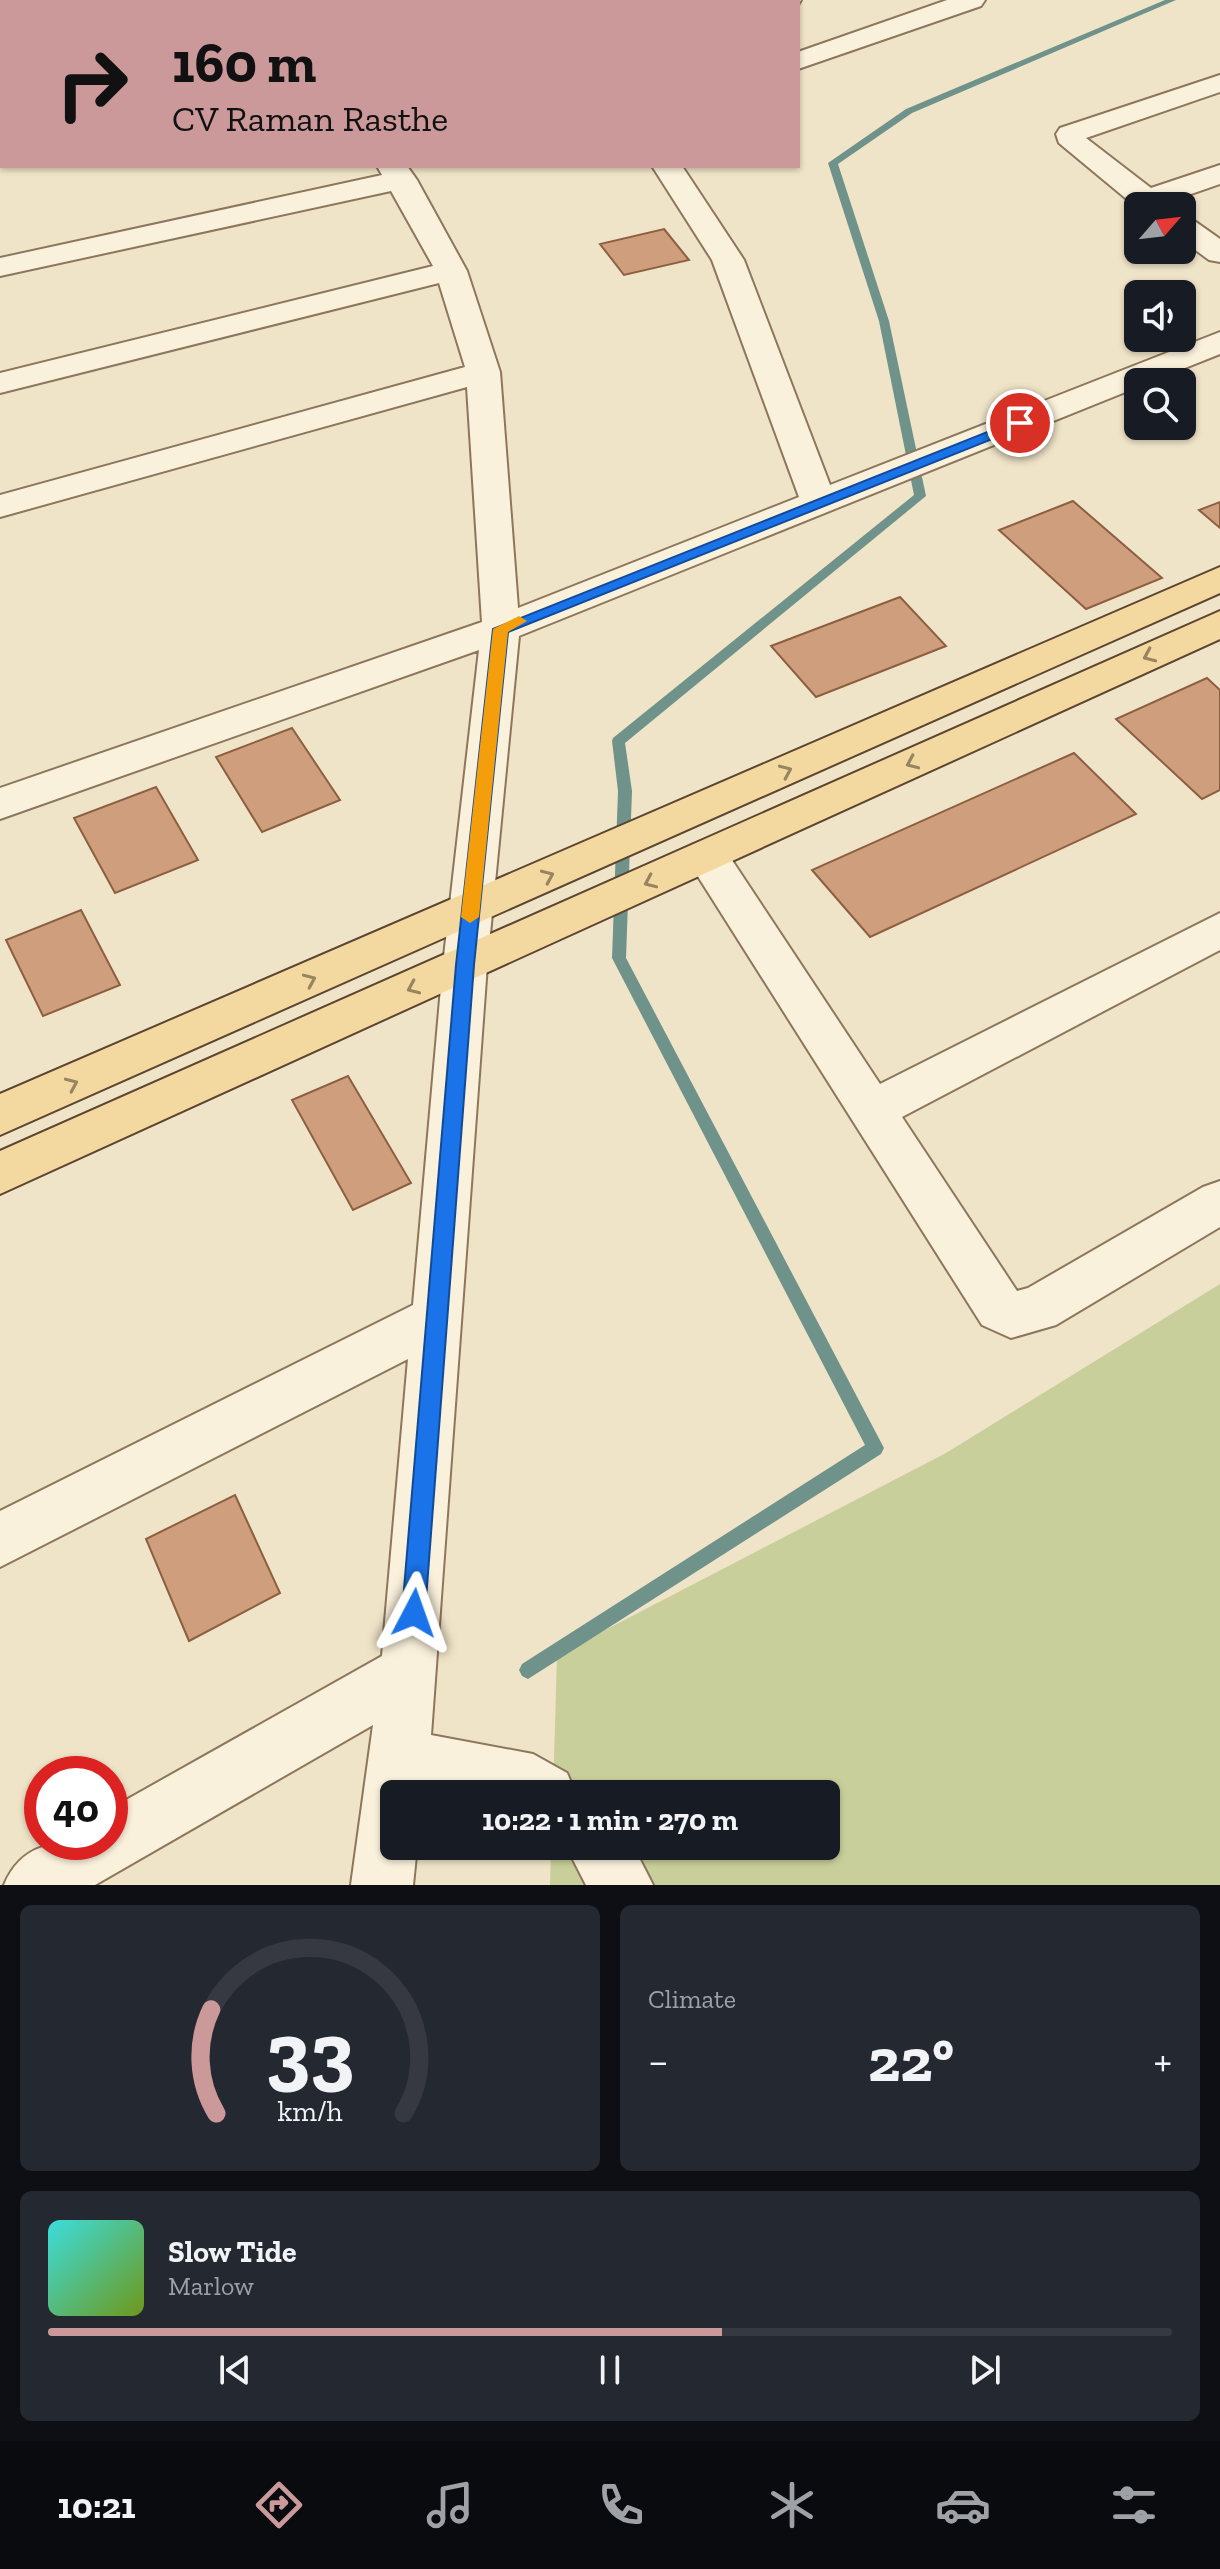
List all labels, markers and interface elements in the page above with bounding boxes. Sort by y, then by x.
text: 160 m [172,29,316,96]
icon: right [40,32,144,136]
text: CV Raman Rasthe [172,97,448,140]
north arrow [1124,192,1196,264]
map controls [1124,192,1196,440]
button: sound [1124,280,1196,352]
button: search [1124,368,1196,440]
pin [986,389,1054,457]
icon: arrive [998,401,1042,445]
one-way arrow [1143,646,1157,662]
one-way arrow [906,753,920,769]
one-way arrow [778,764,792,780]
one-way arrow [540,869,554,885]
one-way arrow [643,872,658,888]
one-way arrow [302,973,316,989]
one-way arrow [406,979,421,995]
one-way arrow [63,1077,78,1093]
position arrow [372,1571,456,1655]
speed limit sign: 40 [24,1756,128,1860]
text: 10:22 · 1 min · 270 m [482,1802,738,1838]
text: Climate [648,1983,736,2015]
text: 33 [266,2001,354,2101]
text: 22° [868,2024,954,2096]
text: − [648,2034,669,2087]
text: + [1153,2034,1172,2087]
text: km/h [277,2094,343,2128]
text: Slow Tide [168,2234,296,2270]
text: Marlow [168,2270,254,2302]
icon: previous [213,2348,257,2392]
icon: pause [588,2348,632,2392]
icon: next [963,2348,1007,2392]
icon: directions [251,2477,307,2533]
icon: music [422,2477,478,2533]
icon: phone [593,2477,649,2533]
icon: climate [764,2477,820,2533]
icon: car [935,2477,991,2533]
icon: filters [1106,2477,1162,2533]
text: 10:21 [58,2484,136,2527]

